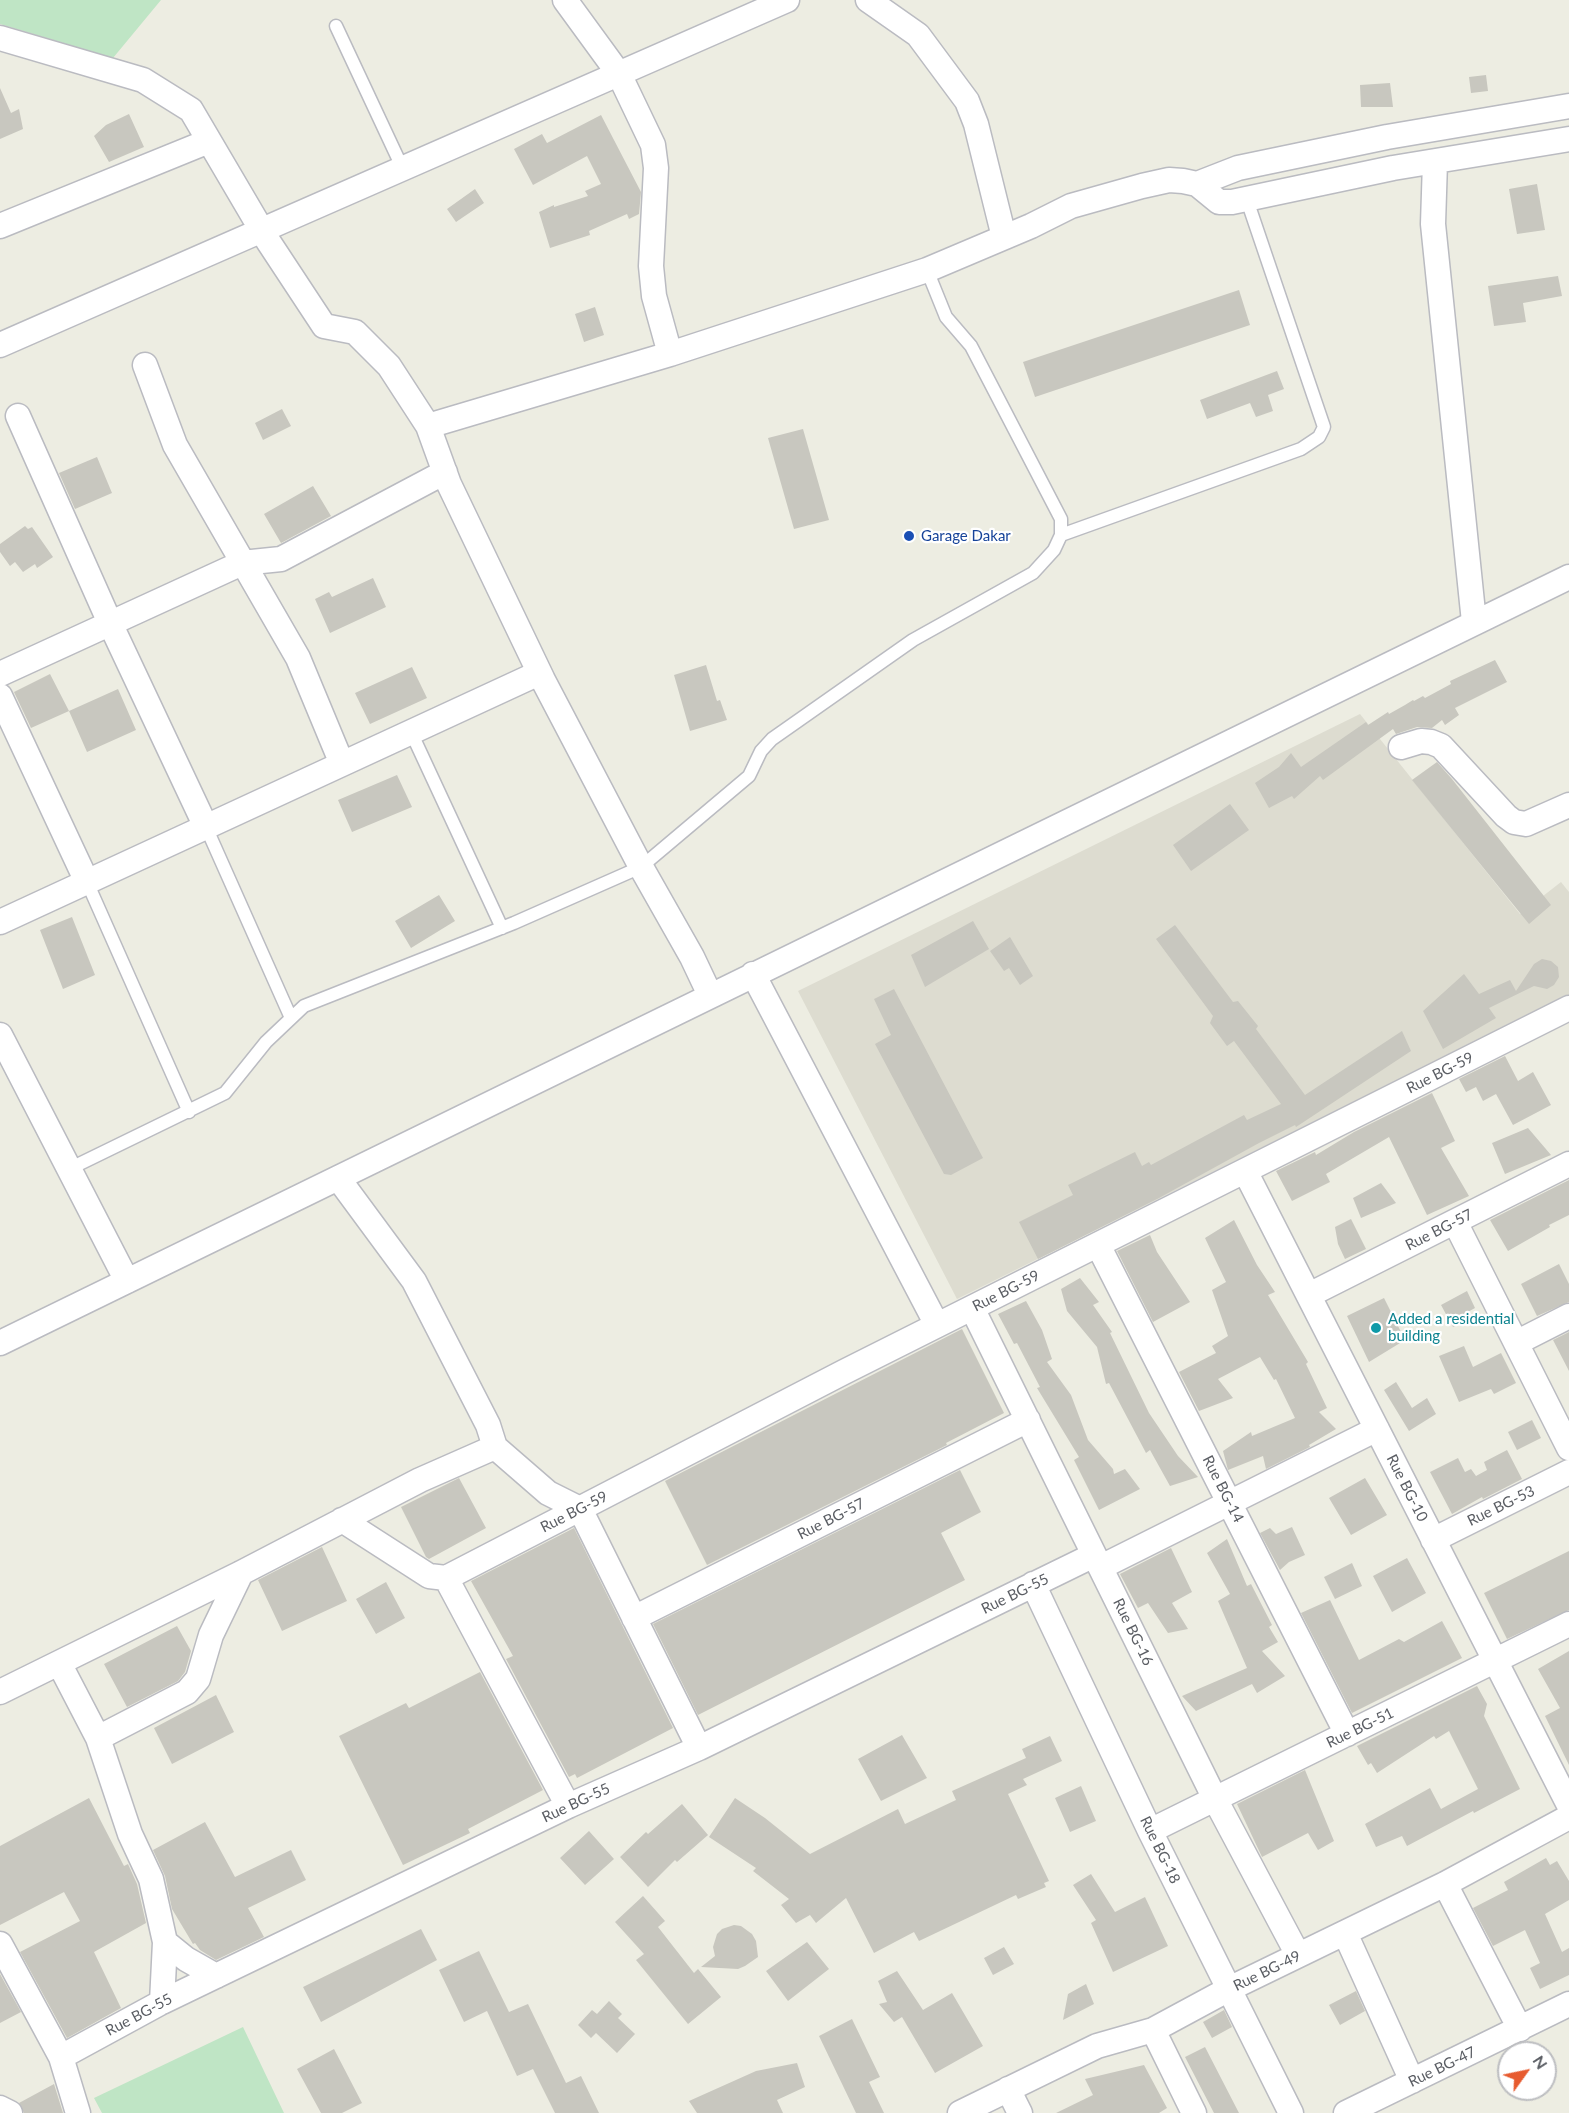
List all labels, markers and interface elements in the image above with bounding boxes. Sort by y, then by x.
place label: Garage Dakar [921,527,1011,545]
marker: Garage Dakar [902,529,916,543]
street label: Rue BG-59 [1403,1048,1477,1098]
street label: Rue BG-57 [1402,1205,1476,1255]
street label: Rue BG-59 [969,1266,1043,1316]
place label: Added a residential building [1388,1310,1514,1345]
marker: Added a residential building [1369,1321,1383,1335]
street label: Rue BG-10 [1382,1451,1432,1525]
street label: Rue BG-14 [1198,1452,1248,1526]
street label: Rue BG-53 [1464,1482,1538,1530]
street label: Rue BG-59 [537,1487,611,1537]
street label: Rue BG-57 [794,1494,868,1544]
street label: Rue BG-55 [978,1570,1052,1618]
street label: Rue BG-16 [1109,1595,1157,1669]
street label: Rue BG-51 [1323,1704,1397,1752]
street label: Rue BG-55 [539,1779,613,1827]
street label: Rue BG-18 [1136,1813,1184,1887]
street label: Rue BG-49 [1230,1947,1304,1995]
street label: Rue BG-55 [103,1990,175,2040]
north arrow [1497,2041,1557,2101]
street label: Rue BG-47 [1405,2043,1479,2091]
text: N [1530,2052,1552,2072]

